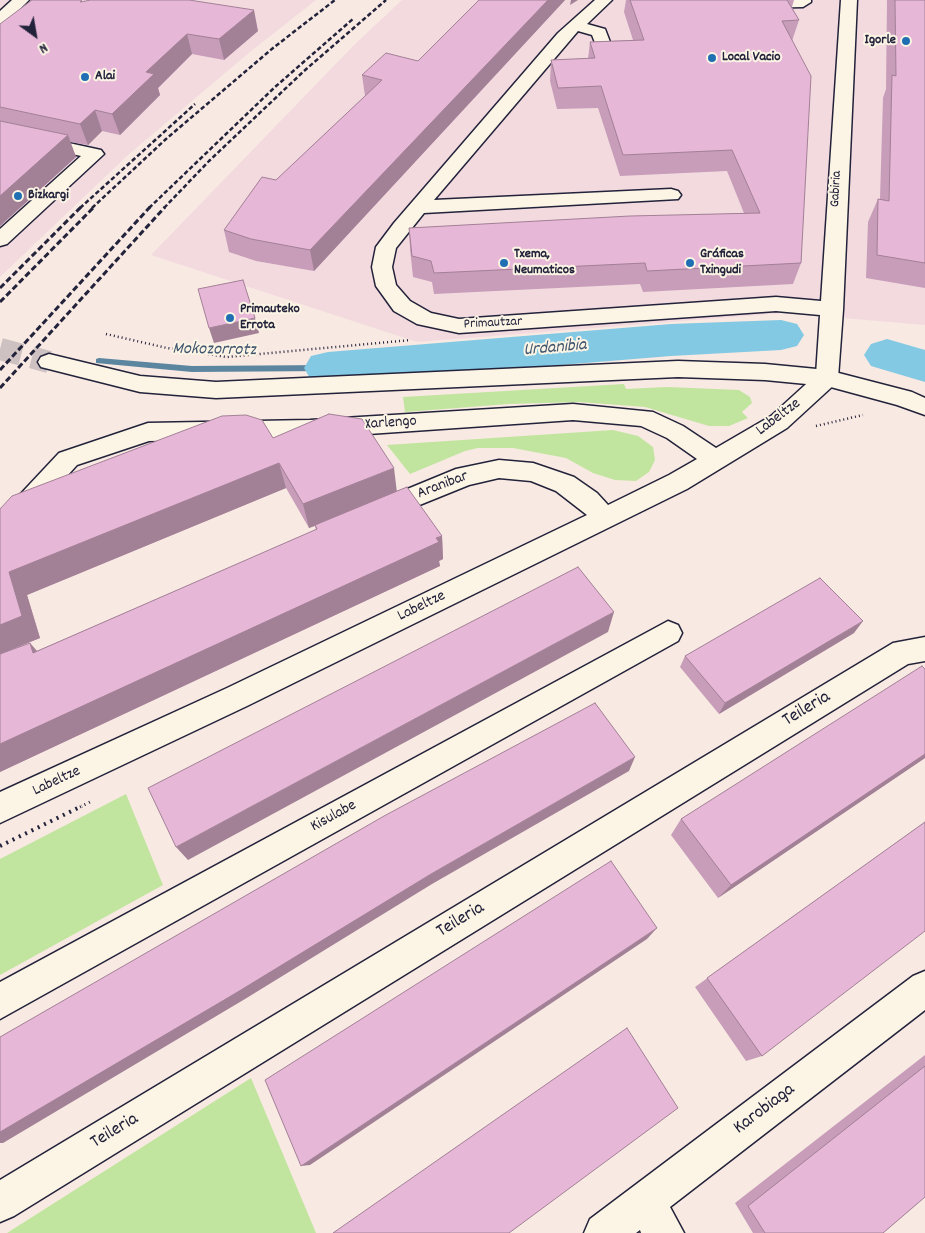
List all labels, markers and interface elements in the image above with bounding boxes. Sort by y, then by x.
north arrow [10,10,60,60]
place label: Igorle [865,33,896,49]
marker: Igorle [900,35,912,47]
text: N [35,37,51,58]
place label: Local Vacio [722,50,780,66]
marker: Local Vacio [706,52,718,64]
place label: Alai [95,69,115,85]
marker: Alai [79,71,91,83]
street label: Gabiria [828,170,846,208]
place label: Bizkargi [28,188,69,204]
marker: Bizkargi [12,190,24,202]
place label: Txema, Neumaticos [514,247,575,280]
place label: Gráficas Txingudi [700,247,744,280]
marker: Txema, Neumaticos [498,257,510,269]
marker: Gráficas Txingudi [684,257,696,269]
place label: Primauteko Errota [240,302,300,334]
marker: Primauteko Errota [224,312,236,324]
street label: Primautzar [463,314,523,334]
water label: Urdanibia [522,335,588,363]
water label: Mokozorrotz [172,339,256,363]
street label: Labeltze [753,395,805,441]
street label: Xarlengo [365,413,417,435]
street label: Aranibar [415,468,471,504]
street label: Labeltze [395,587,449,627]
street label: Teileria [779,687,835,733]
street label: Labeltze [30,763,84,801]
street label: Kisulabe [308,797,360,837]
street label: Teileria [433,898,489,944]
street label: Karobiaga [730,1080,800,1140]
street label: Teileria [87,1109,143,1155]

